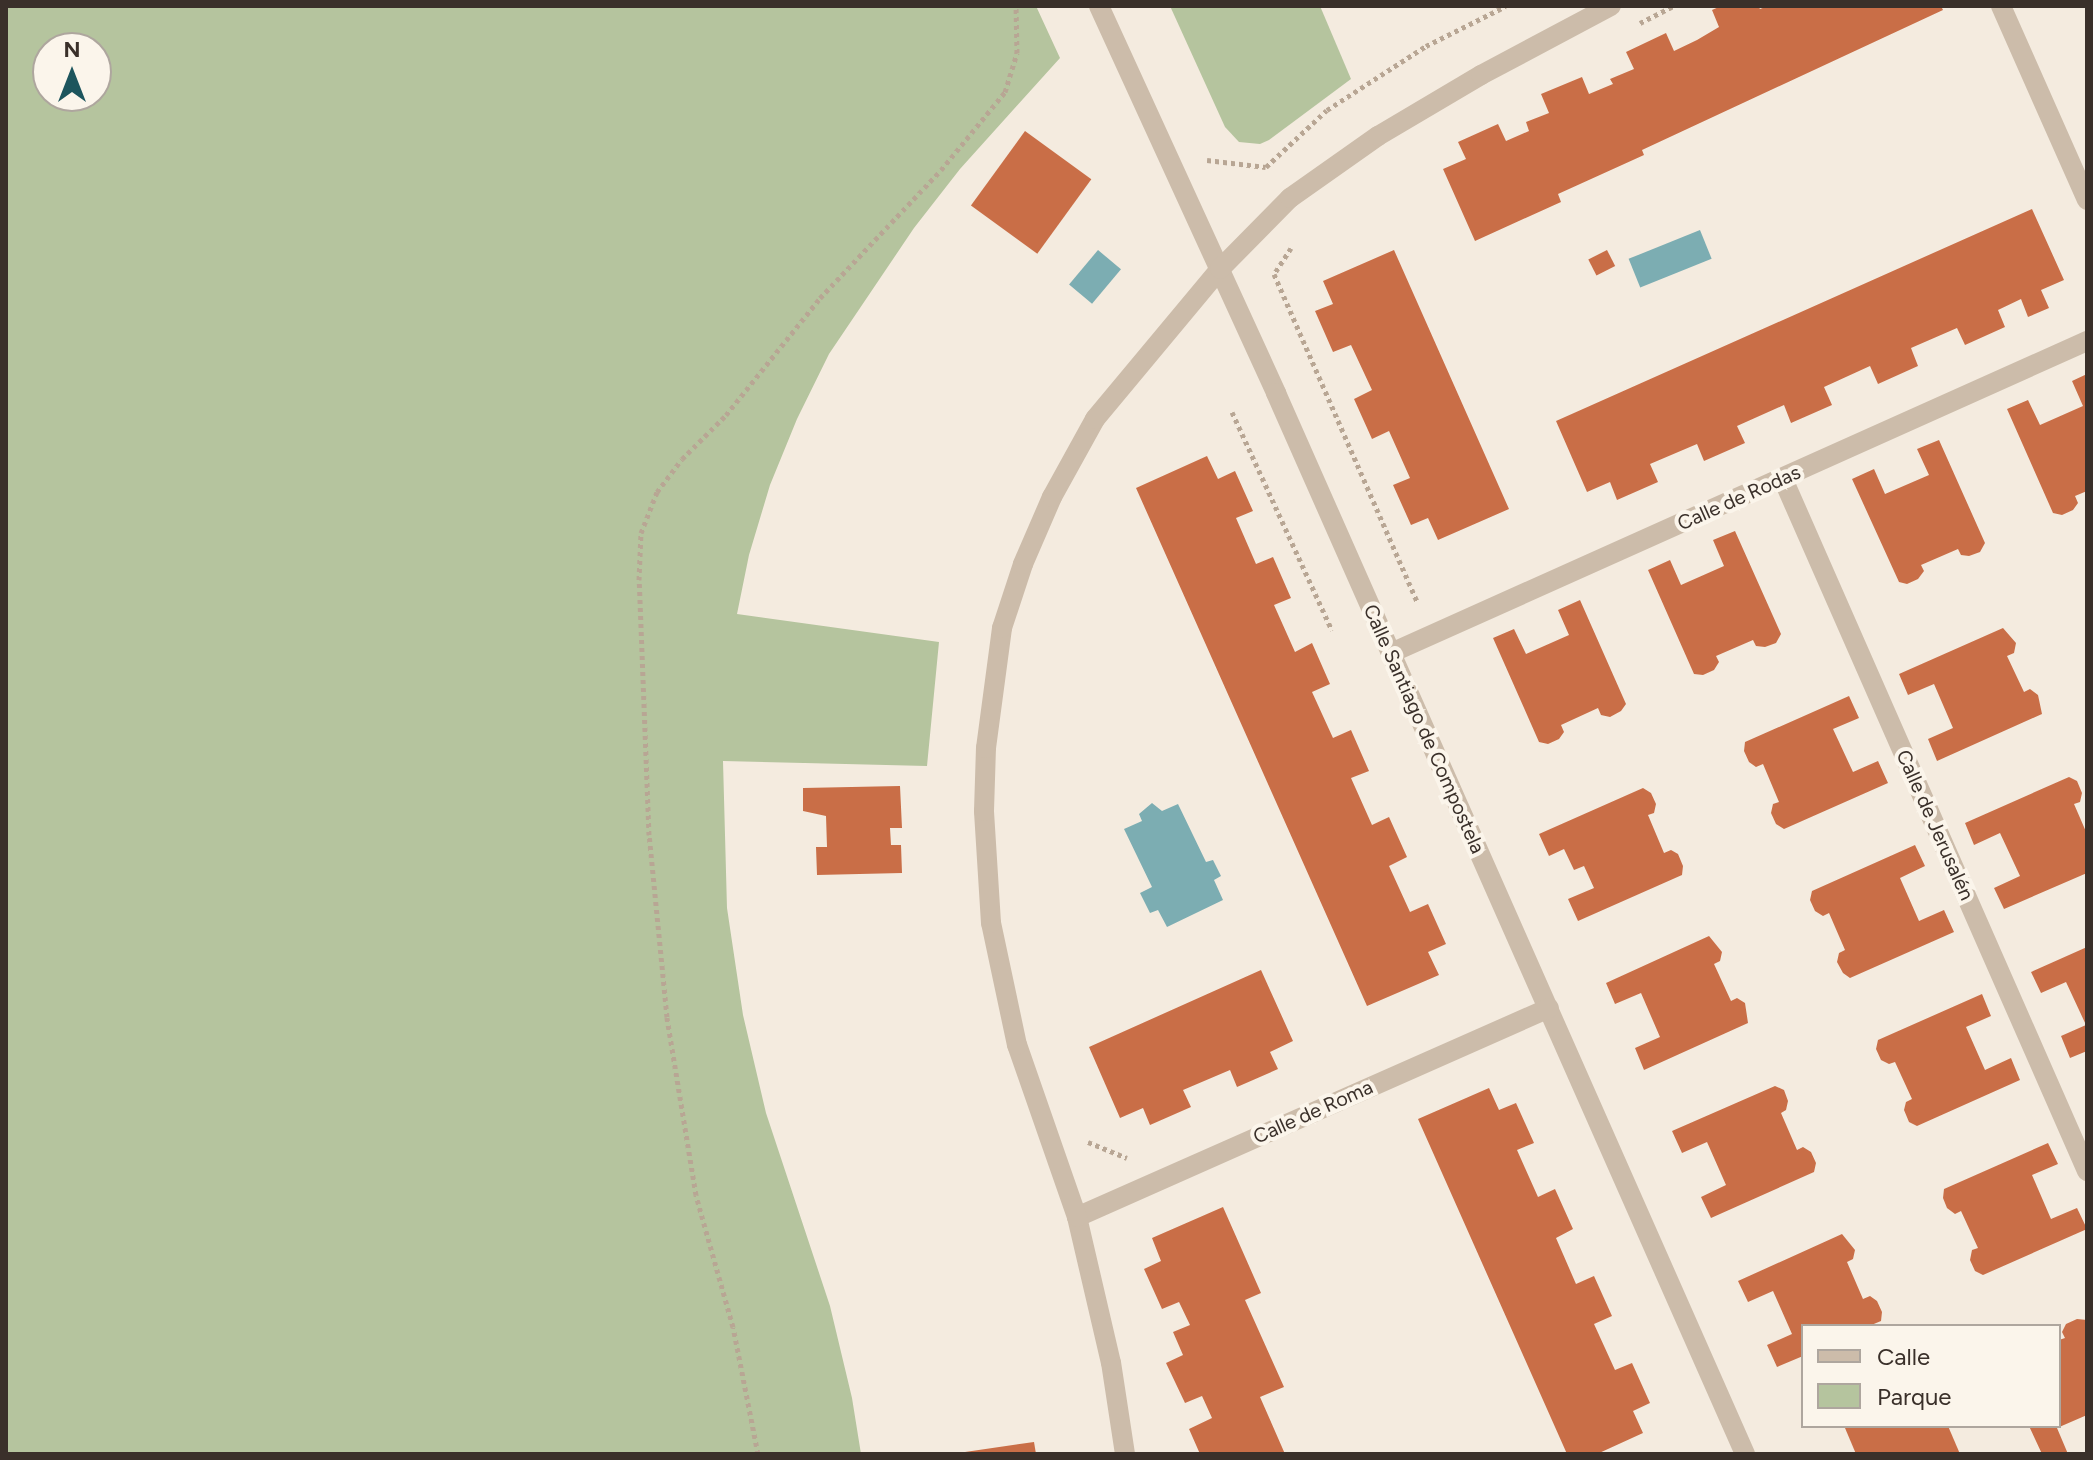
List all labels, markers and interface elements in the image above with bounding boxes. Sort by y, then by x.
north arrow [32,32,112,112]
text: N [63,36,81,63]
street label: Calle de Rodas [1674,460,1804,536]
street label: Calle Santiago de Compostela [1358,601,1490,857]
street label: Calle de Jerusalén [1891,746,1979,904]
street label: Calle de Roma [1250,1075,1376,1149]
legend [1801,1324,2061,1428]
text: Calle [1877,1342,1930,1371]
text: Parque [1877,1382,1951,1411]

